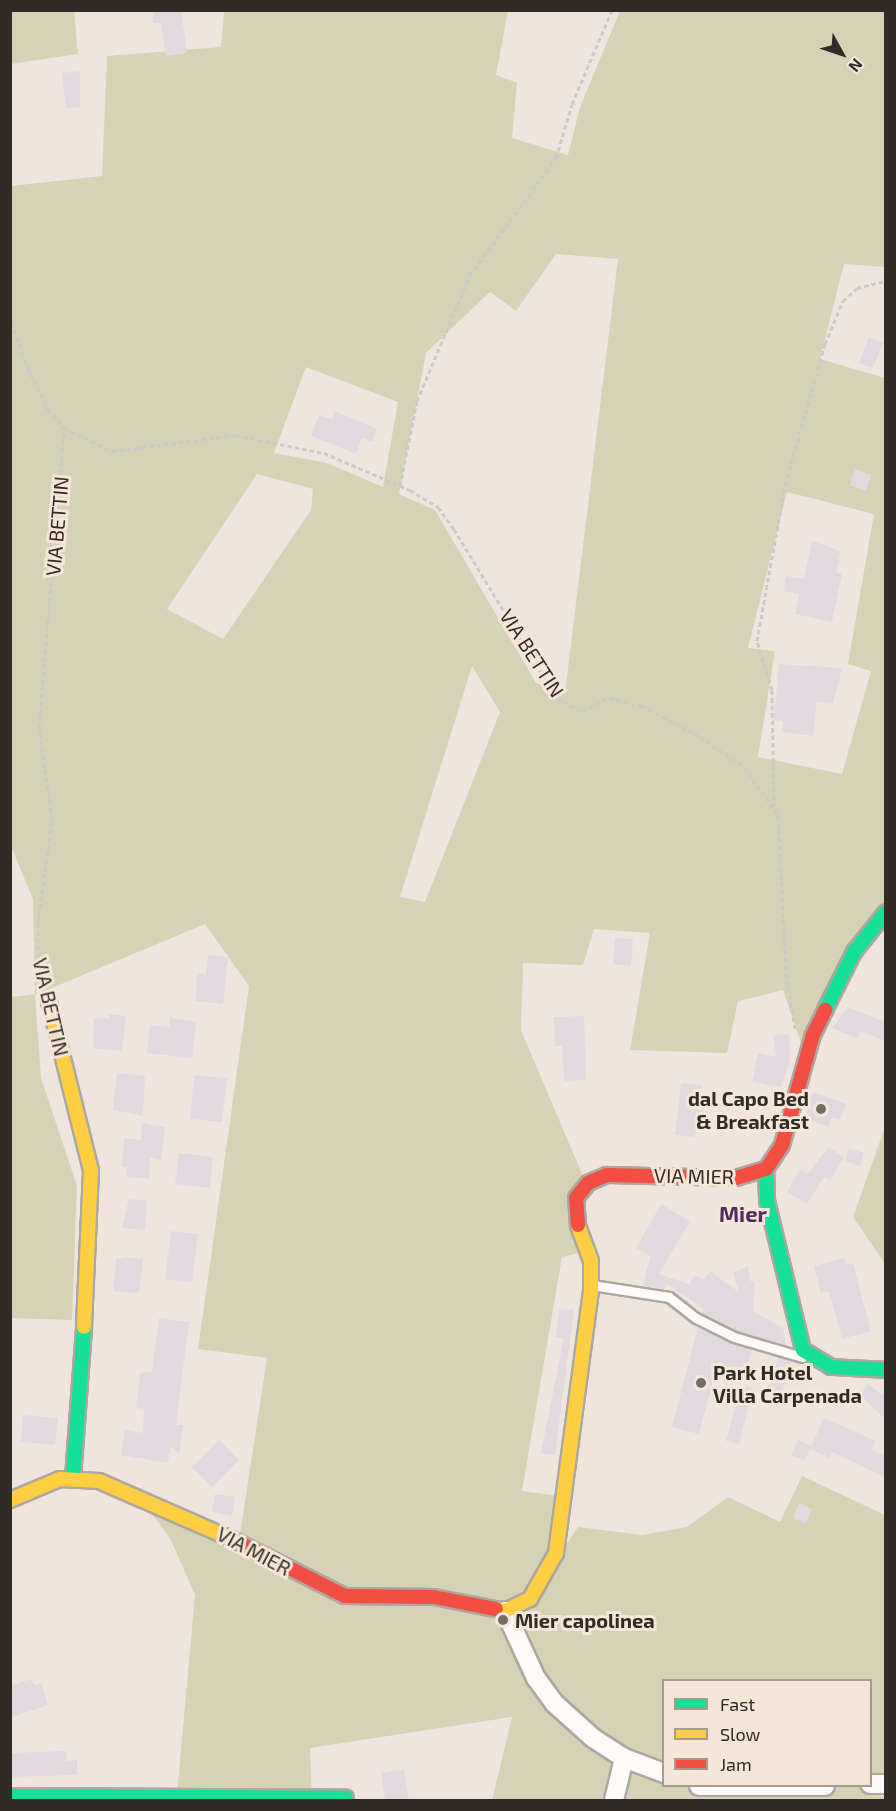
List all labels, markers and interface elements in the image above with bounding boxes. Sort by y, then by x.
north arrow [812,24,872,84]
text: N [845,55,867,76]
street label: VIA BETTIN [41,475,73,577]
street label: VIA BETTIN [495,604,569,702]
street label: VIA BETTIN [28,955,74,1059]
place label: dal Capo Bed & Breakfast [687,1086,809,1133]
marker: dal Capo Bed & Breakfast [814,1102,828,1116]
street label: VIA MIER [653,1163,735,1189]
district label: Mier [719,1201,767,1227]
place label: Park Hotel Villa Carpenada [713,1360,862,1407]
marker: Park Hotel Villa Carpenada [694,1376,708,1390]
street label: VIA MIER [213,1521,295,1581]
place label: Mier capolinea [515,1608,655,1632]
marker: Mier capolinea [496,1613,510,1627]
legend [662,1679,872,1787]
text: Fast [720,1693,755,1715]
text: Slow [720,1723,760,1745]
text: Jam [720,1753,752,1775]

